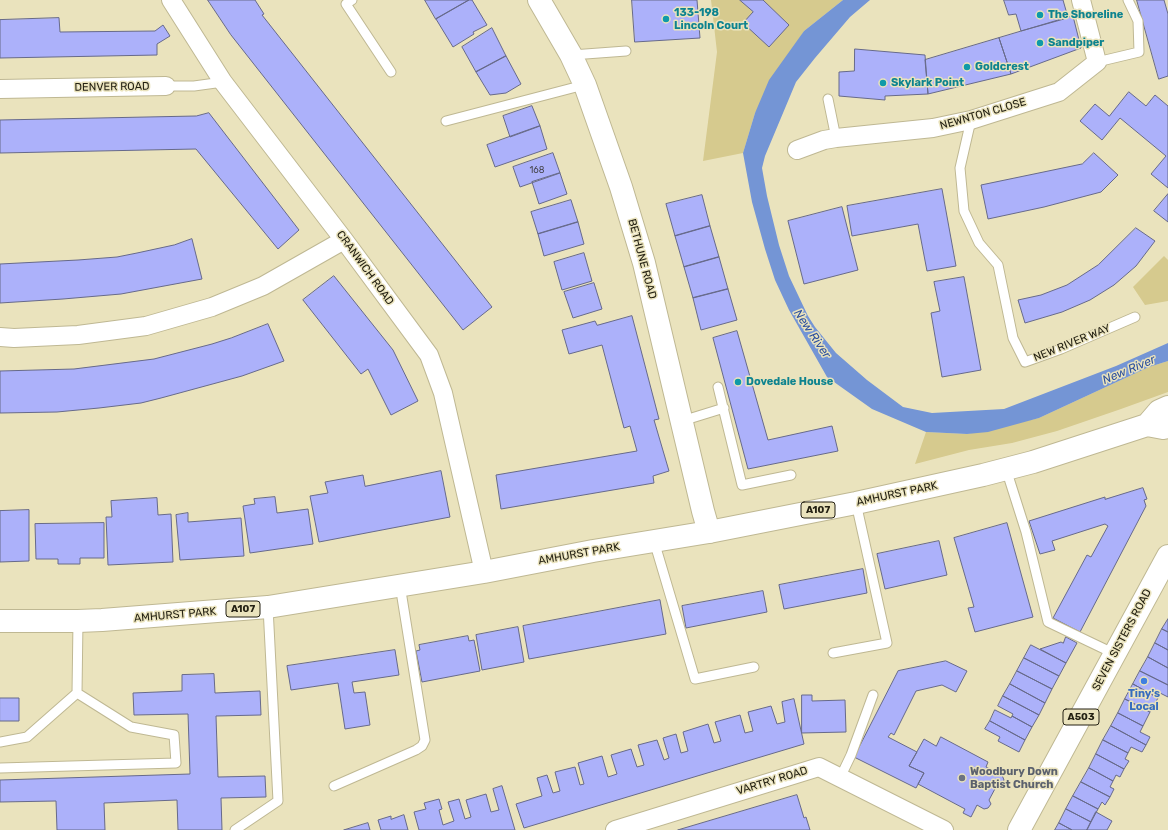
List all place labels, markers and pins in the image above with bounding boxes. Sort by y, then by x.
place label: 133-198 Lincoln Court [674,6,748,32]
place label: The Shoreline [1048,8,1123,22]
marker: The Shoreline [1035,10,1045,20]
marker: 133-198 Lincoln Court [661,14,671,24]
place label: Sandpiper [1048,36,1104,50]
marker: Sandpiper [1035,38,1045,48]
place label: Goldcrest [975,60,1029,74]
marker: Goldcrest [962,62,972,72]
place label: Skylark Point [891,76,964,90]
marker: Skylark Point [878,78,888,88]
place label: Dovedale House [746,375,833,389]
marker: Dovedale House [733,377,743,387]
marker: Tiny's Local [1139,676,1149,686]
place label: Tiny's Local [1128,687,1160,713]
place label: Woodbury Down Baptist Church [970,765,1058,791]
marker: Woodbury Down Baptist Church [957,773,967,783]

